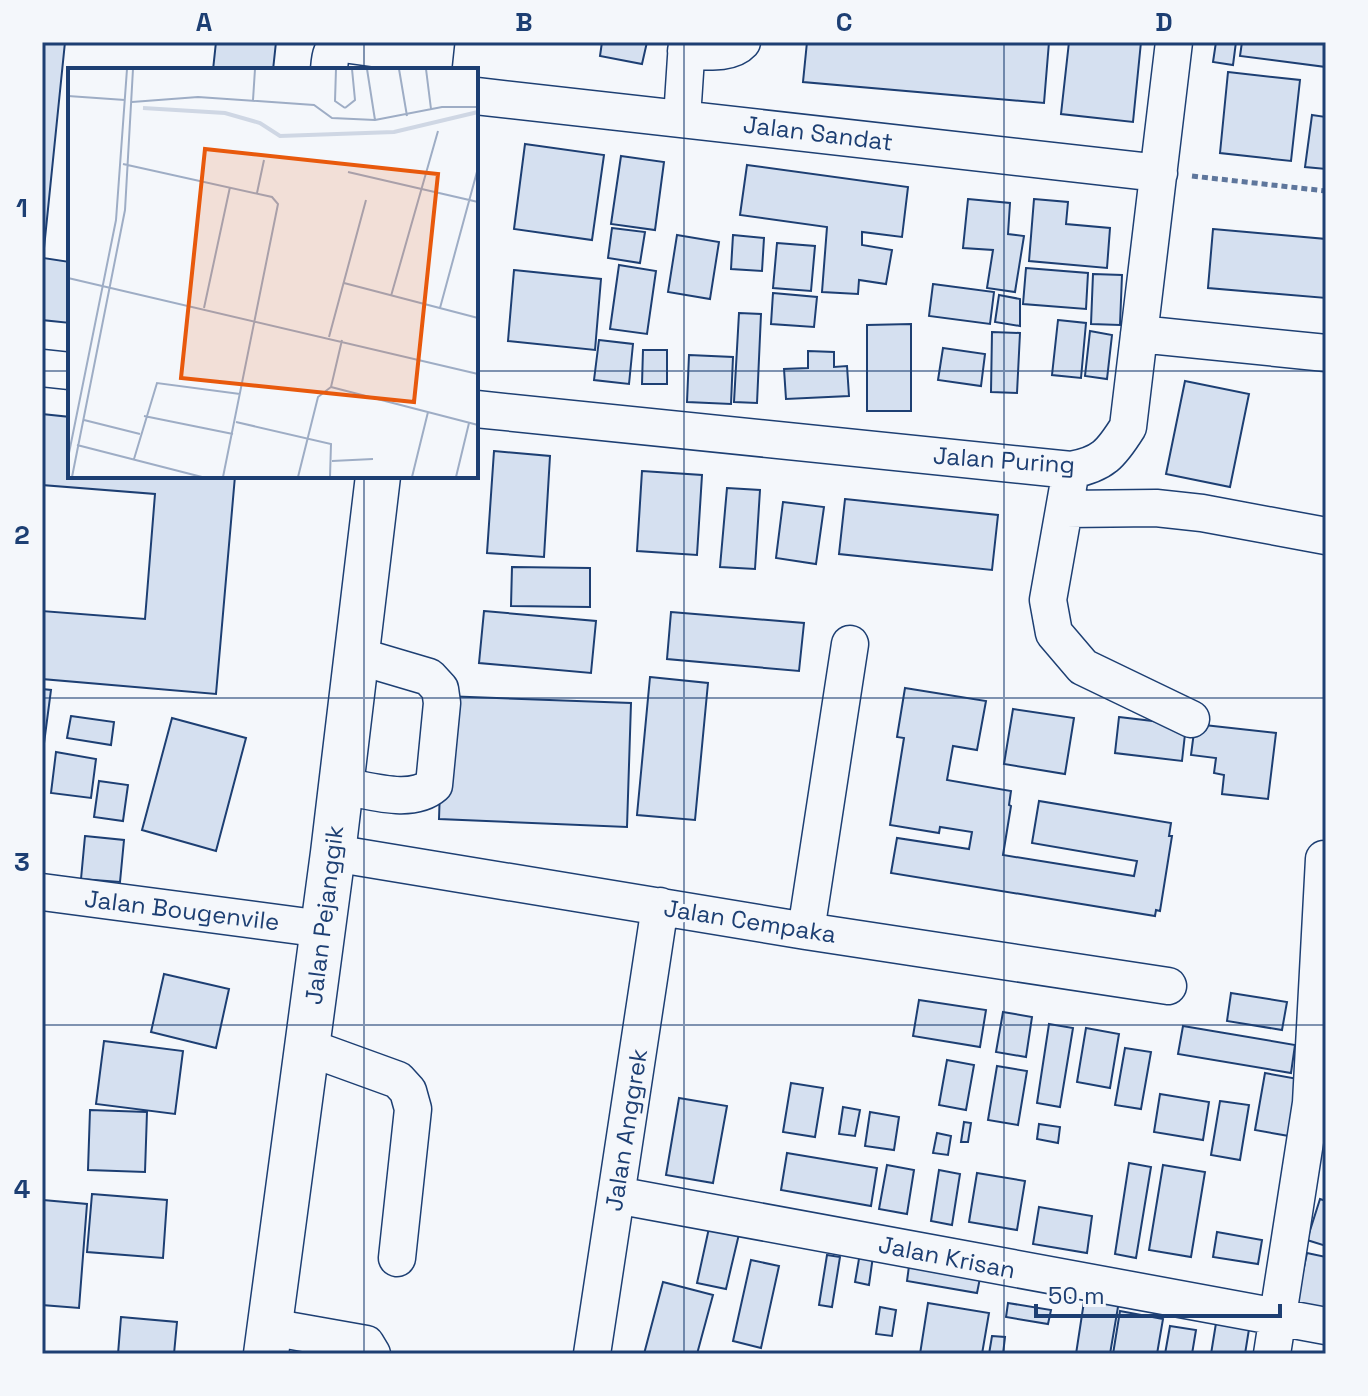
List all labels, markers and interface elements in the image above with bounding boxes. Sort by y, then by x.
text: A [196,5,213,39]
text: B [515,5,533,39]
text: C [836,5,852,39]
text: D [1155,5,1173,39]
inset map [68,68,478,478]
street label: Jalan Sandat [741,108,895,158]
text: 1 [16,191,28,225]
street label: Jalan Puring [932,440,1076,480]
text: 2 [14,518,30,552]
street label: Jalan Pejanggik [298,824,350,1006]
text: 3 [14,845,30,879]
street label: Jalan Bougenvile [83,883,281,937]
street label: Jalan Cempaka [662,892,839,950]
street label: Jalan Anggrek [598,1046,654,1213]
text: 4 [14,1172,30,1206]
street label: Jalan Krisan [876,1229,1018,1285]
scale bar [1036,1268,1280,1318]
text: 50 m [1048,1280,1105,1311]

